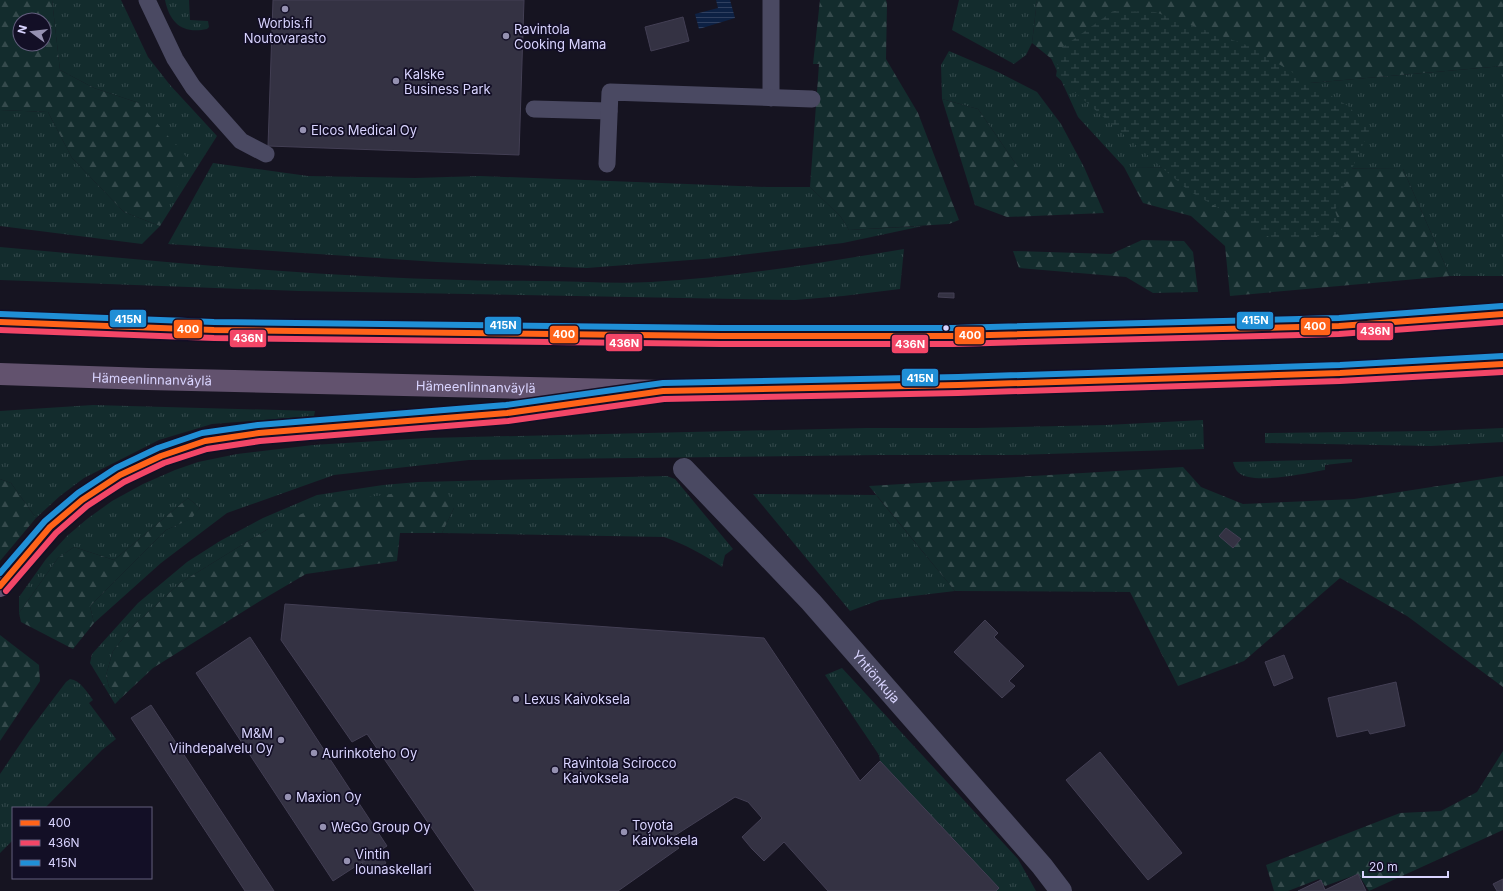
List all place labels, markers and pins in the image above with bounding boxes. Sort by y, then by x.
marker: Worbis.fi Noutovarasto [280,4,290,14]
place label: Worbis.fi Noutovarasto [244,15,326,46]
place label: Ravintola Cooking Mama [514,21,606,52]
marker: Ravintola Cooking Mama [501,31,511,41]
place label: Kalske Business Park [404,66,491,97]
marker: Kalske Business Park [391,76,401,86]
place label: Elcos Medical Oy [311,122,417,138]
marker: Elcos Medical Oy [298,125,308,135]
unlabelled marker [941,323,951,333]
place label: Lexus Kaivoksela [524,691,630,707]
marker: Lexus Kaivoksela [511,694,521,704]
place label: M&M Viihdepalvelu Oy [170,725,273,756]
marker: M&M Viihdepalvelu Oy [276,735,286,745]
place label: Aurinkoteho Oy [322,745,417,761]
marker: Aurinkoteho Oy [309,748,319,758]
place label: Ravintola Scirocco Kaivoksela [563,755,677,786]
marker: Ravintola Scirocco Kaivoksela [550,765,560,775]
place label: Maxion Oy [296,789,362,805]
marker: Maxion Oy [283,792,293,802]
place label: Toyota Kaivoksela [632,817,698,848]
place label: WeGo Group Oy [331,819,431,835]
marker: WeGo Group Oy [318,822,328,832]
marker: Toyota Kaivoksela [619,827,629,837]
place label: Vintin lounaskellari [355,846,432,877]
marker: Vintin lounaskellari [342,856,352,866]

